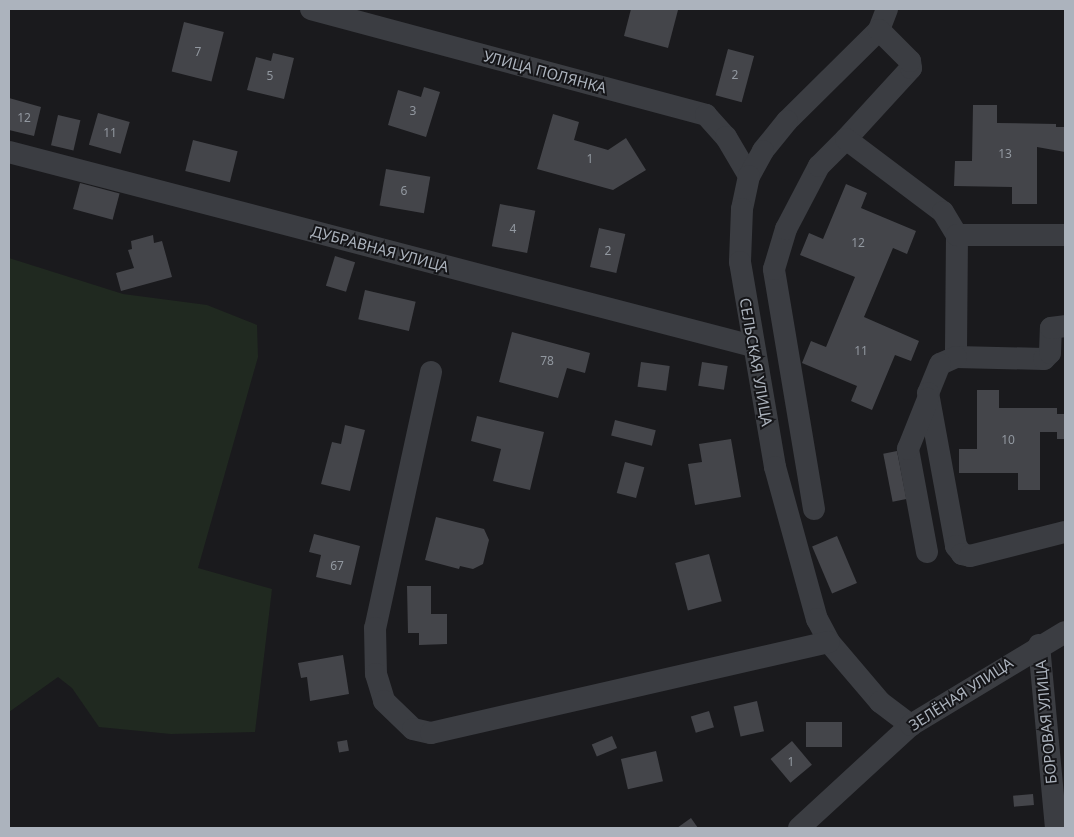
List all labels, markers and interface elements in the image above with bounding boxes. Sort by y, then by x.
house number: 7 [195,45,201,59]
street label: УЛИЦА ПОЛЯНКА [481,47,609,97]
house number: 2 [732,68,738,82]
house number: 5 [267,69,273,83]
house number: 3 [410,104,416,118]
house number: 12 [17,111,31,125]
house number: 11 [103,126,117,140]
house number: 13 [998,147,1012,161]
house number: 1 [587,152,593,166]
house number: 6 [401,184,407,198]
street label: ДУБРАВНАЯ УЛИЦА [309,222,451,276]
house number: 4 [510,222,516,236]
house number: 12 [851,236,865,250]
house number: 2 [605,244,611,258]
street label: СЕЛЬСКАЯ УЛИЦА [736,296,776,428]
house number: 11 [854,344,868,358]
house number: 78 [540,354,554,368]
house number: 10 [1001,433,1015,447]
house number: 67 [330,559,344,573]
street label: ЗЕЛЁНАЯ УЛИЦА [906,654,1016,734]
street label: БОРОВАЯ УЛИЦА [1032,659,1060,785]
house number: 1 [788,755,794,769]

